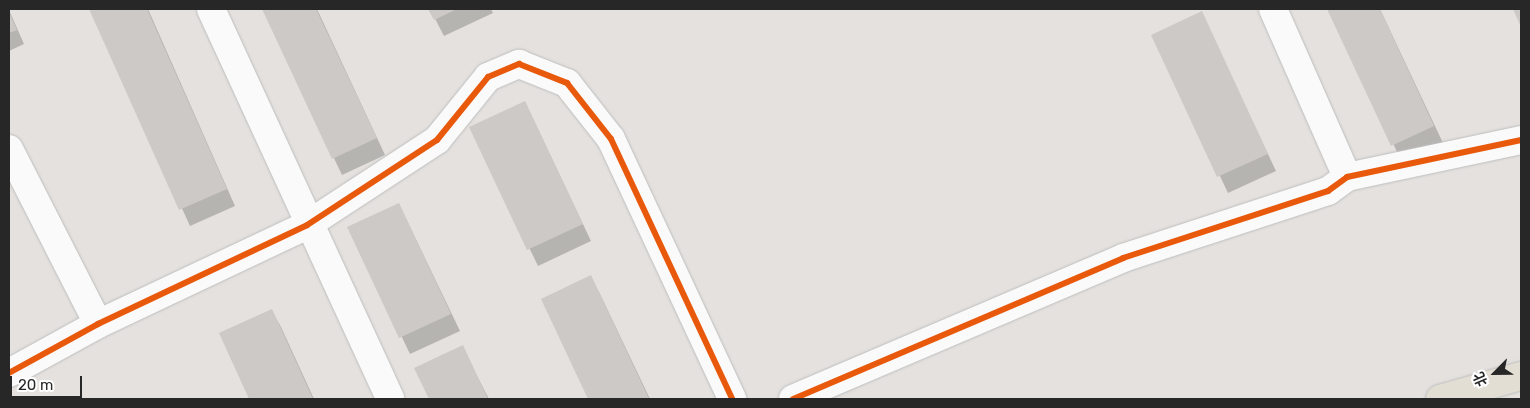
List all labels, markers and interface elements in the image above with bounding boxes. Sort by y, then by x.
north arrow [1470,348,1520,398]
scale bar [12,366,85,398]
text: 北 [1470,369,1491,389]
text: 20 m [18,376,53,394]

